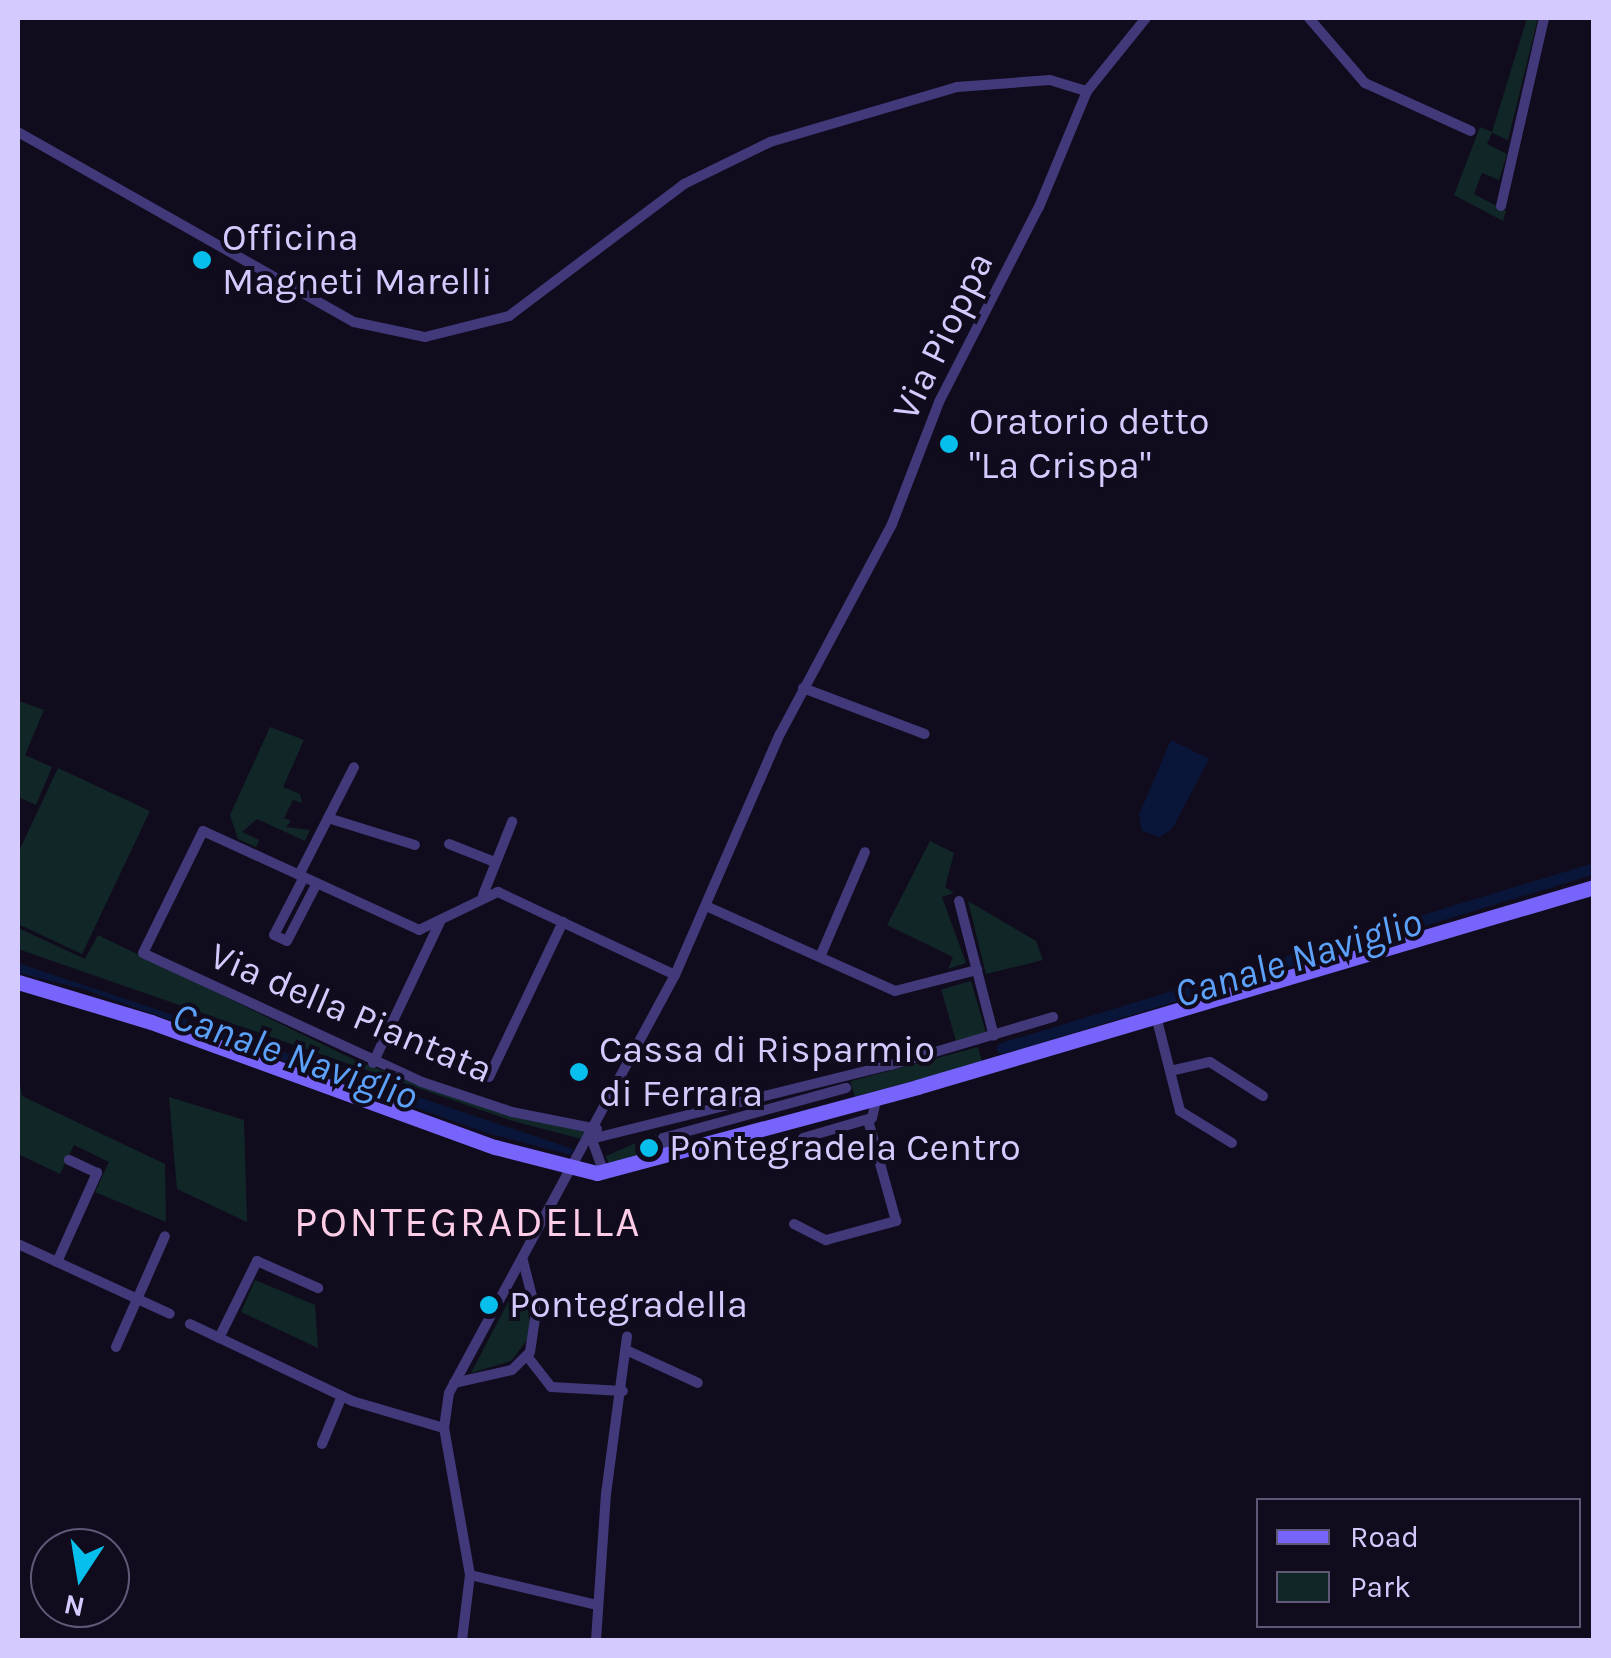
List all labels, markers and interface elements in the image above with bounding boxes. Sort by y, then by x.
place label: Officina Magneti Marelli [222,215,493,304]
street label: Via Pioppa [883,245,1003,427]
marker: Officina Magneti Marelli [191,249,213,271]
place label: Oratorio detto "La Crispa" [969,399,1209,488]
marker: Oratorio detto "La Crispa" [938,433,960,455]
water label: Canale Naviglio [1169,898,1427,1018]
street label: Via della Piantata [203,933,499,1093]
water label: Canale Naviglio [166,992,424,1120]
place label: Cassa di Risparmio di Ferrara [599,1027,935,1116]
marker: Cassa di Risparmio di Ferrara [568,1061,590,1083]
place label: Pontegradela Centro [669,1125,1021,1171]
marker: Pontegradela Centro [638,1137,660,1159]
district label: PONTEGRADELLA [294,1197,642,1247]
place label: Pontegradella [509,1282,748,1328]
marker: Pontegradella [478,1294,500,1316]
legend [1256,1498,1581,1628]
text: Road [1350,1519,1419,1555]
north arrow [30,1528,130,1628]
text: Park [1350,1569,1411,1605]
text: N [61,1588,87,1624]

